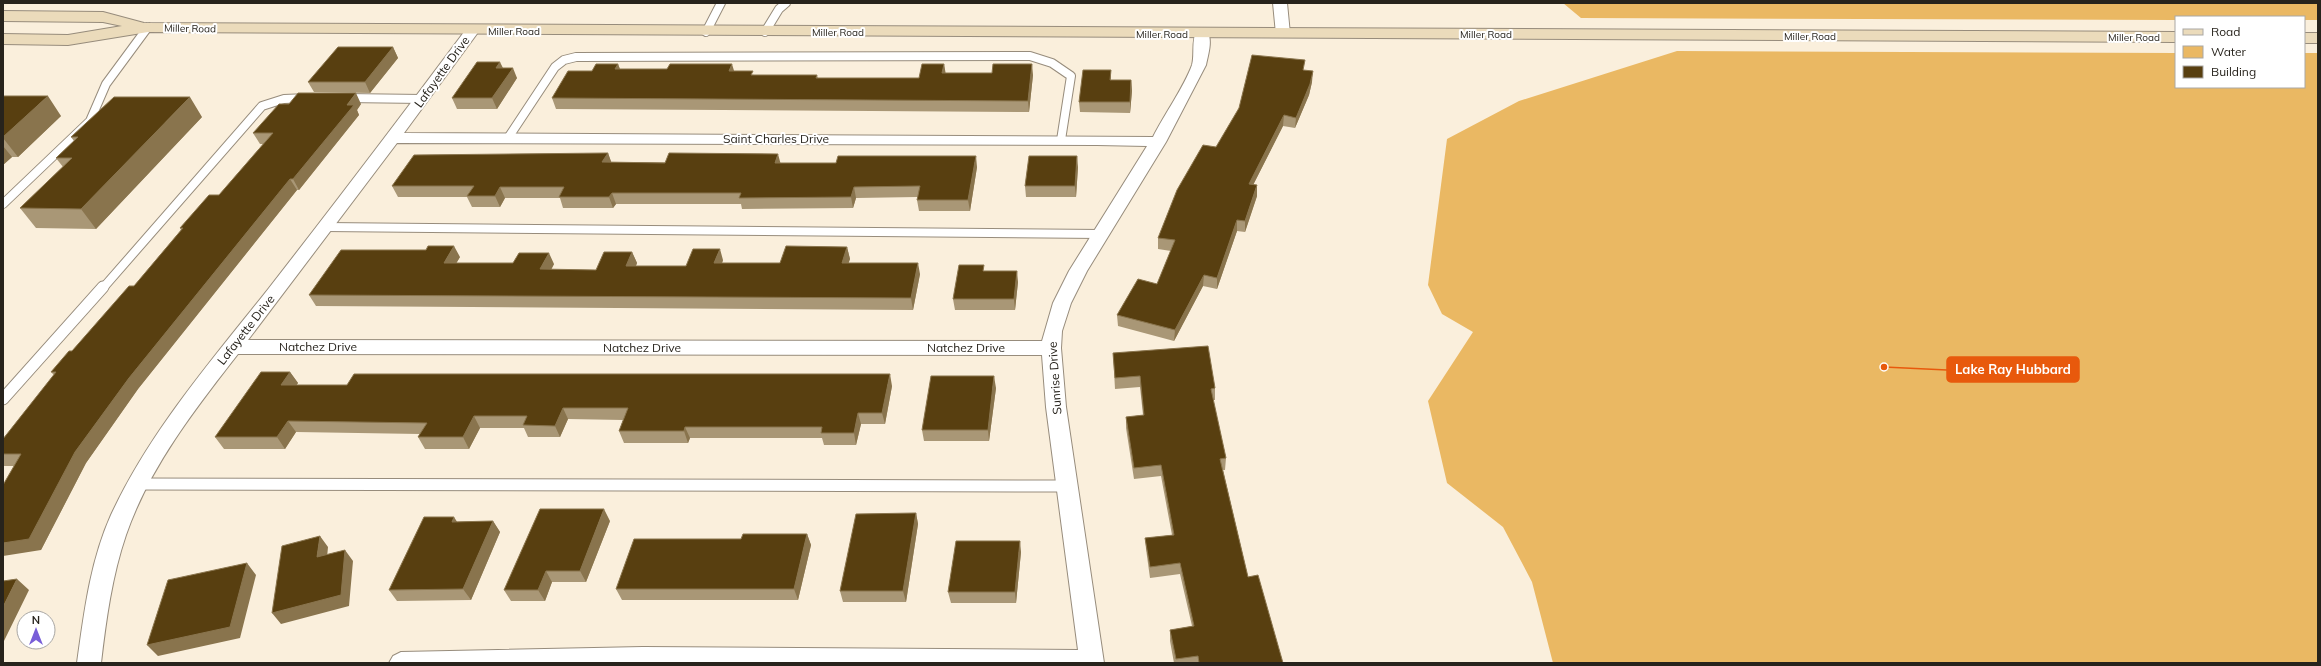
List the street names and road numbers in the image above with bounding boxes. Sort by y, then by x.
street label: Miller Road [164,22,216,35]
street label: Miller Road [488,25,540,38]
street label: Miller Road [812,26,864,39]
street label: Miller Road [1136,28,1188,41]
street label: Miller Road [1460,28,1512,41]
street label: Miller Road [1784,30,1836,43]
street label: Miller Road [2108,31,2160,44]
street label: Lafayette Drive [411,33,473,110]
street label: Saint Charles Drive [723,131,829,146]
street label: Lafayette Drive [214,292,278,368]
street label: Natchez Drive [279,339,357,354]
street label: Natchez Drive [603,340,681,355]
street label: Natchez Drive [927,340,1005,355]
street label: Sunrise Drive [1044,341,1065,415]

